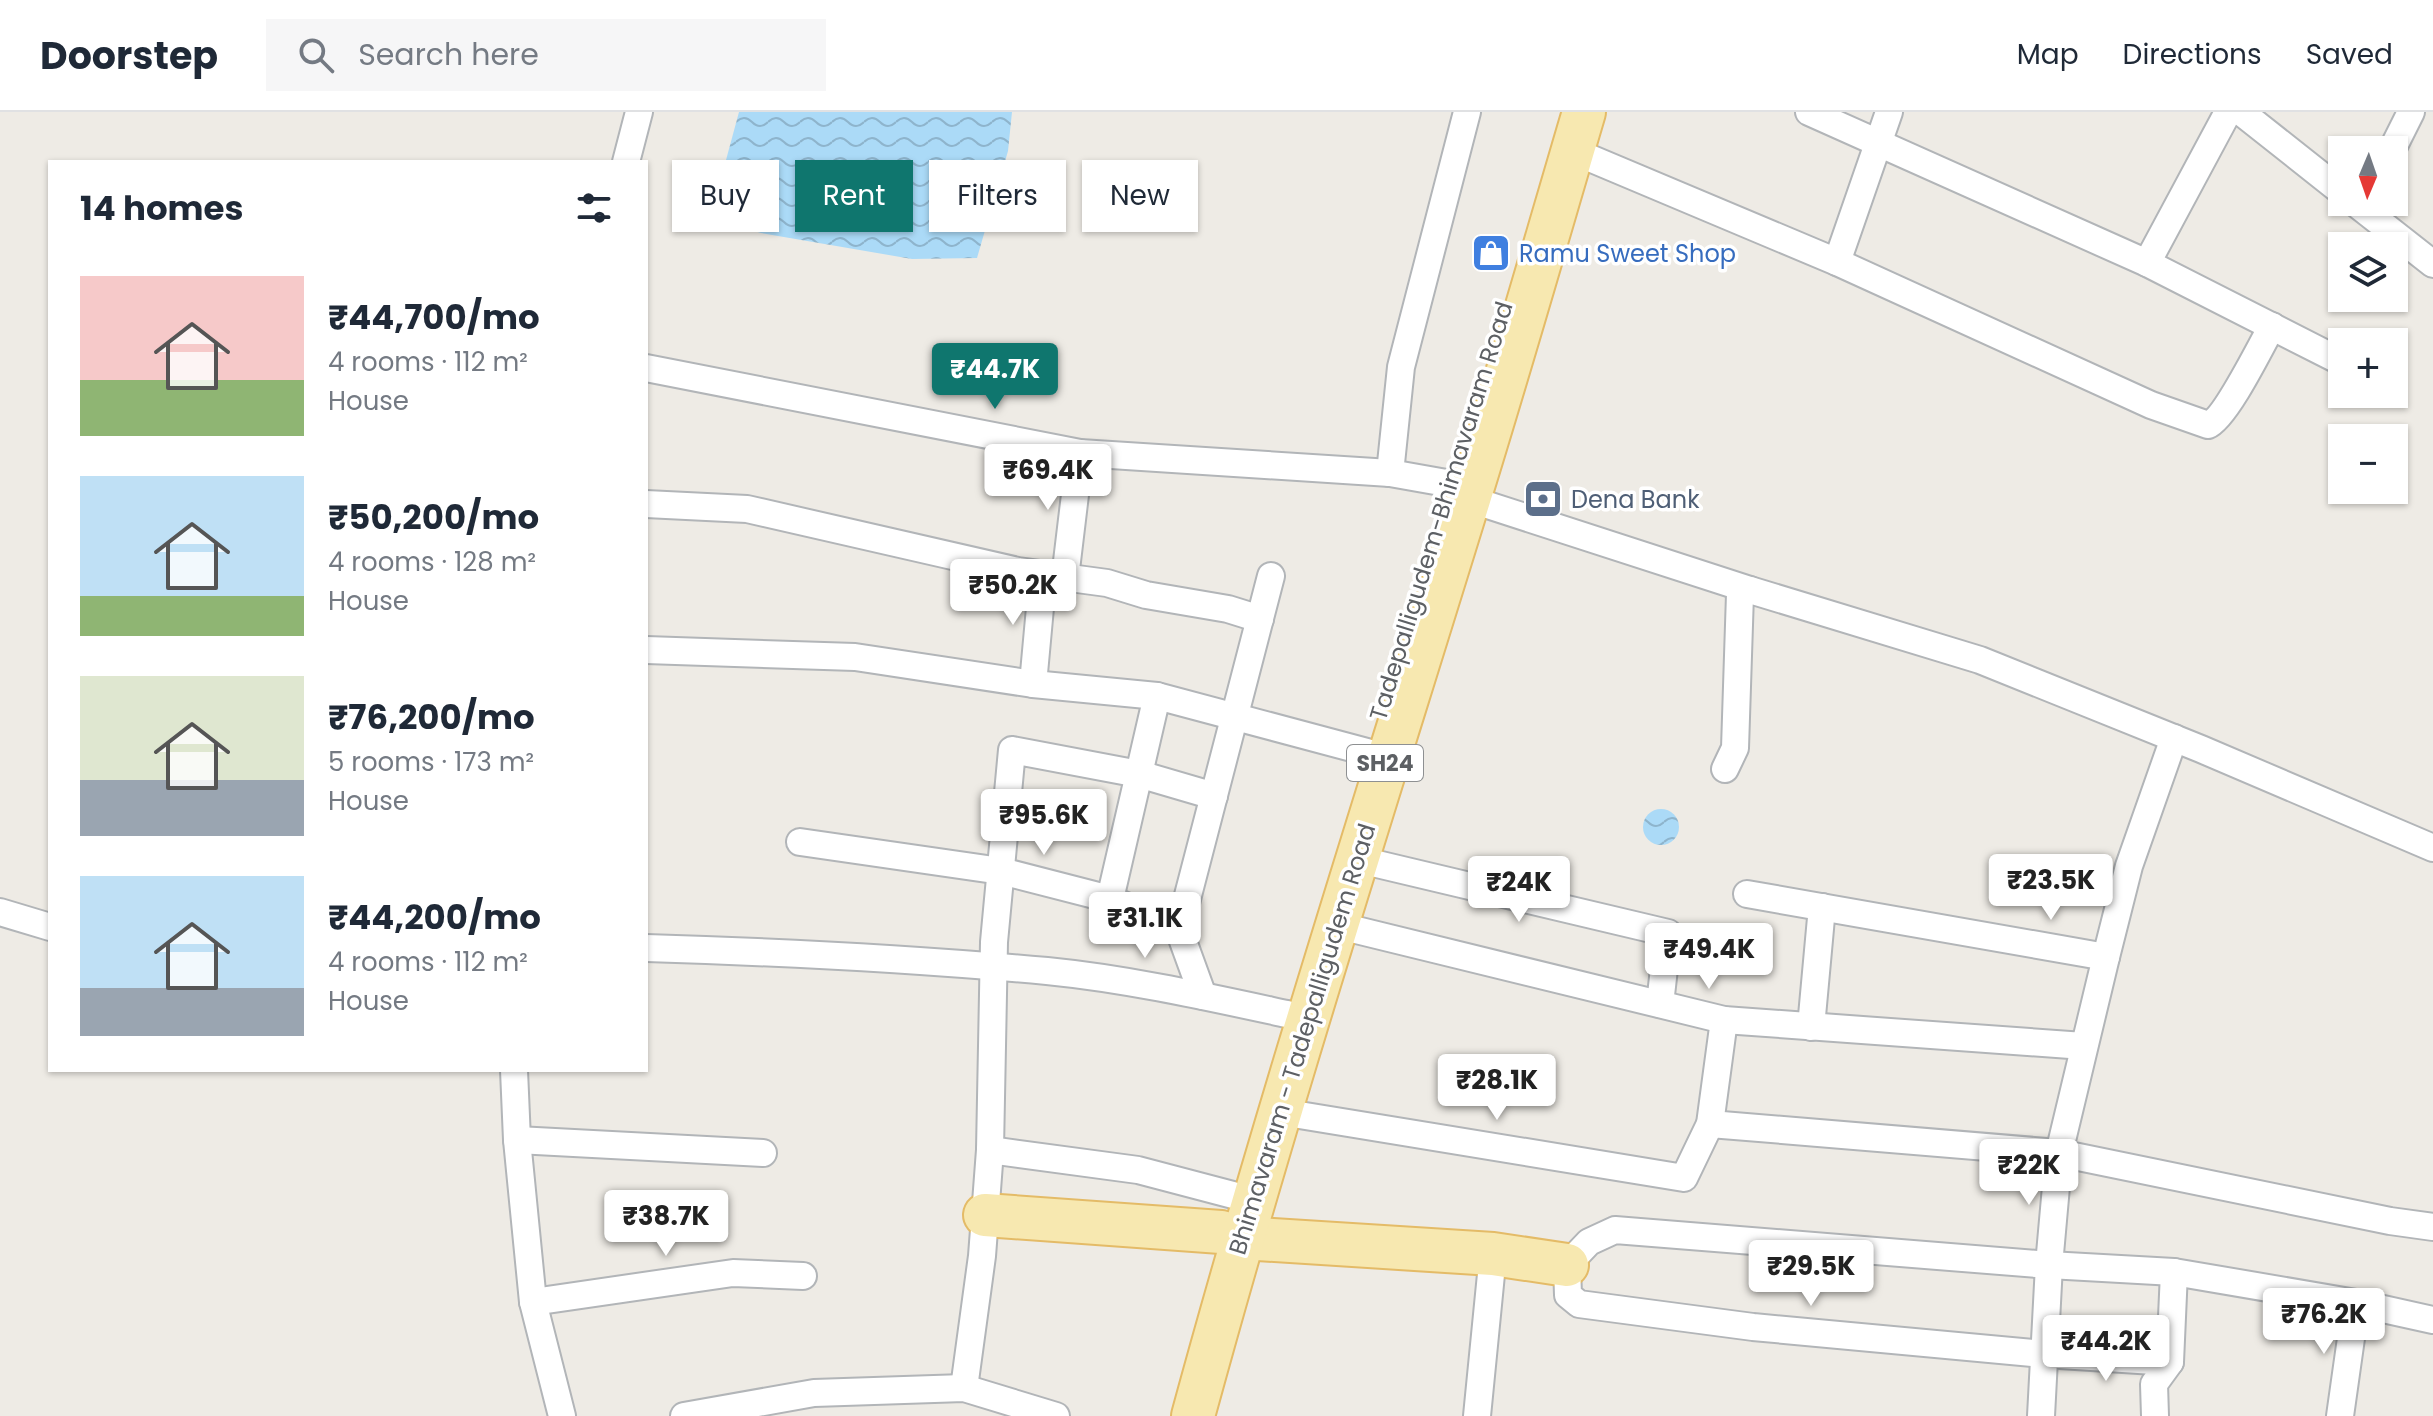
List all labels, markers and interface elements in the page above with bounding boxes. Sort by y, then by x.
search box [266,19,826,91]
text: Doorstep [40,29,218,82]
icon: search [294,33,338,77]
text: Search here [358,33,539,76]
text: Map [2017,35,2079,74]
text: Directions [2123,35,2262,74]
text: Saved [2306,35,2393,74]
north arrow [2328,136,2408,216]
map controls [2328,136,2408,504]
chip: Buy [672,160,779,232]
chip: Rent [795,160,913,232]
chip: Filters [929,160,1066,232]
chip: New [1082,160,1198,232]
text: 14 homes [80,184,244,232]
icon: filters [572,186,616,230]
shop icon: Ramu Sweet Shop [1470,232,1512,274]
button: layers [2328,232,2408,312]
place label: Ramu Sweet Shop [1519,237,1736,270]
text: ₹44,700/mo [328,293,540,341]
street label: Tadepalligudem-Bhimavaram Road [1361,297,1521,725]
icon: home [144,308,240,404]
button: + [2328,328,2408,408]
pin: ₹44.7K [930,343,1060,411]
text: 4 rooms · 112 m² [328,344,528,380]
text: ₹44.7K [950,351,1040,387]
text: House [328,383,409,419]
button: − [2328,424,2408,504]
pin: ₹69.4K [983,444,1113,512]
text: ₹69.4K [1002,452,1094,488]
bank icon: Dena Bank [1522,478,1564,520]
place label: Dena Bank [1571,483,1700,516]
text: ₹50,200/mo [328,493,539,541]
icon: home [144,508,240,604]
text: 4 rooms · 128 m² [328,544,536,580]
pin: ₹50.2K [948,559,1078,627]
text: ₹50.2K [968,567,1058,603]
text: House [328,583,409,619]
text: ₹76,200/mo [328,693,535,741]
icon: home [144,708,240,804]
text: 5 rooms · 173 m² [328,744,534,780]
road number: SH24 [1347,745,1423,781]
text: House [328,783,409,819]
pin: ₹95.6K [979,789,1109,857]
text: ₹95.6K [999,797,1089,833]
street label: Bhimavaram - Tadepalligudem Road [1221,819,1383,1259]
pin: ₹23.5K [1986,854,2116,922]
pin: ₹24K [1472,856,1566,924]
text: ₹23.5K [2007,862,2095,898]
text: ₹24K [1486,864,1552,900]
pin: ₹31.1K [1080,892,1210,960]
text: ₹44,200/mo [328,893,541,941]
text: ₹31.1K [1107,900,1183,936]
icon: home [144,908,240,1004]
pin: ₹49.4K [1644,923,1774,991]
text: ₹49.4K [1663,931,1755,967]
text: 4 rooms · 112 m² [328,944,528,980]
text: House [328,983,409,1019]
pin: ₹28.1K [1432,1054,1562,1122]
text: ₹28.1K [1456,1062,1538,1098]
pin: ₹22K [1982,1139,2076,1207]
text: ₹22K [1997,1147,2061,1183]
pin: ₹38.7K [601,1190,731,1258]
text: ₹38.7K [622,1198,710,1234]
pin: ₹29.5K [1746,1240,1876,1308]
text: ₹29.5K [1767,1248,1855,1284]
pin: ₹76.2K [2259,1288,2389,1356]
text: ₹76.2K [2281,1296,2367,1332]
pin: ₹44.2K [2041,1315,2171,1383]
text: ₹44.2K [2060,1323,2152,1359]

